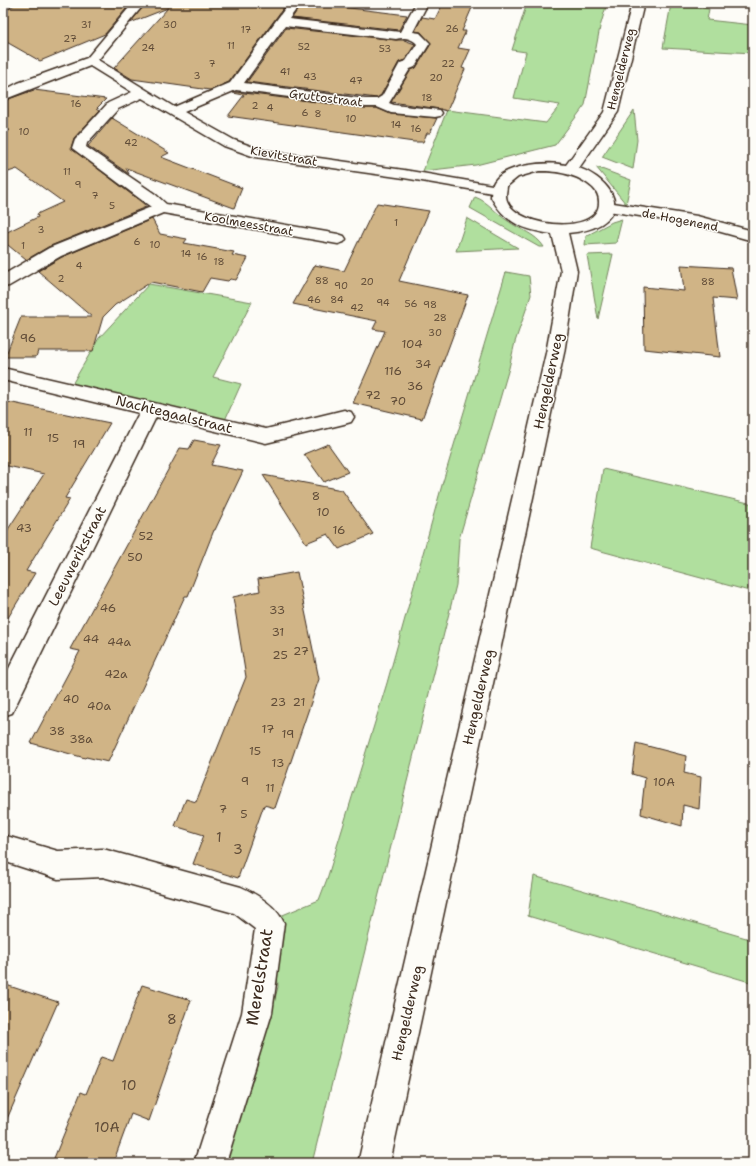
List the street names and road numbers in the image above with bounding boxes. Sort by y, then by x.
street label: Hengelderweg [603,26,639,112]
street label: Gruttostraat [288,86,364,110]
street label: Kievitstraat [249,142,319,170]
street label: de Hogenend [641,205,720,235]
street label: Koolmeesstraat [203,208,295,240]
street label: Hengelderweg [529,331,567,431]
street label: Nachtegaalstraat [114,391,234,437]
street label: Leeuwerikstraat [44,503,110,609]
street label: Hengelderweg [458,647,498,747]
street label: Merelstraat [240,927,278,1027]
street label: Hengelderweg [387,963,427,1063]

